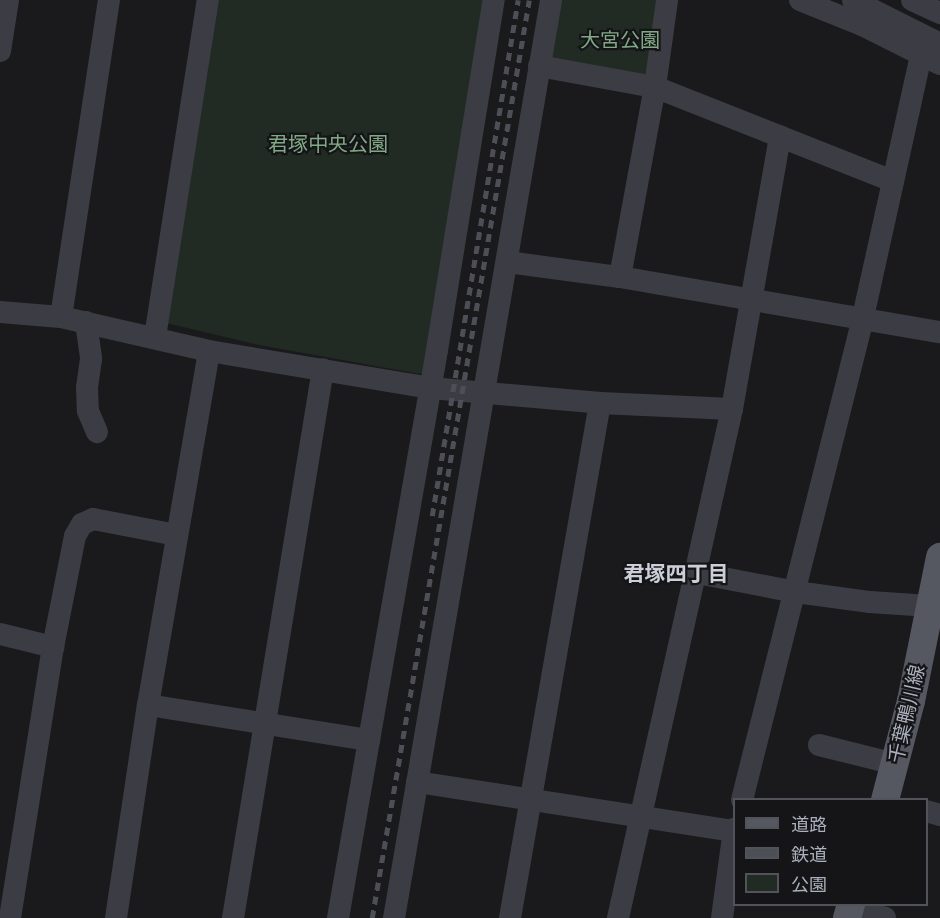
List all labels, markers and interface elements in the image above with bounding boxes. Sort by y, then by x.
park label: 大宮公園 [580,28,660,52]
park label: 君塚中央公園 [268,132,388,156]
district label: 君塚四丁目 [624,561,728,587]
street label: 千葉鴨川線 [884,663,930,765]
legend [733,798,928,906]
text: 道路 [791,814,827,835]
text: 鉄道 [791,844,827,865]
text: 公園 [791,874,827,895]

